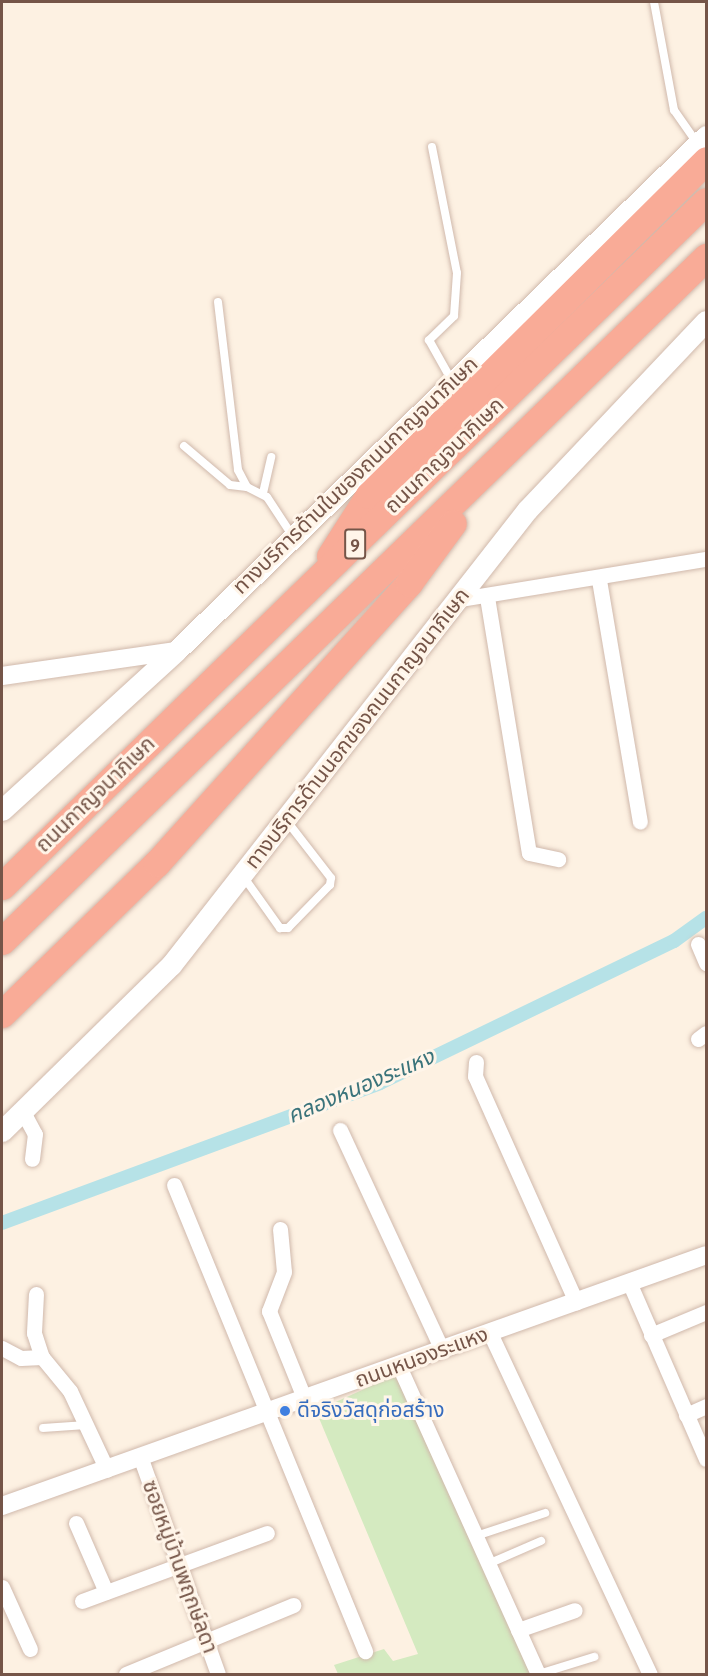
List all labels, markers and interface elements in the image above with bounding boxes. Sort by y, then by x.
street label: ทางบริการด้านในของถนนกาญจนาภิเษก [228,352,484,600]
street label: ถนนกาญจนาภิเษก [380,393,510,519]
road number: 9 [343,527,367,561]
street label: ทางบริการด้านนอกของถนนกาญจนาภิเษก [241,584,475,874]
street label: ถนนกาญจนาภิเษก [31,732,161,858]
water label: คลองหนองระแหง [284,1044,438,1130]
street label: ถนนหนองระแหง [352,1322,492,1394]
place label: ดีจริงวัสดุก่อสร้าง [297,1398,445,1424]
marker: ดีจริงวัสดุก่อสร้าง [278,1404,292,1418]
street label: ซอยหมู่บ้านพฤกษ์ลดา [136,1477,222,1657]

